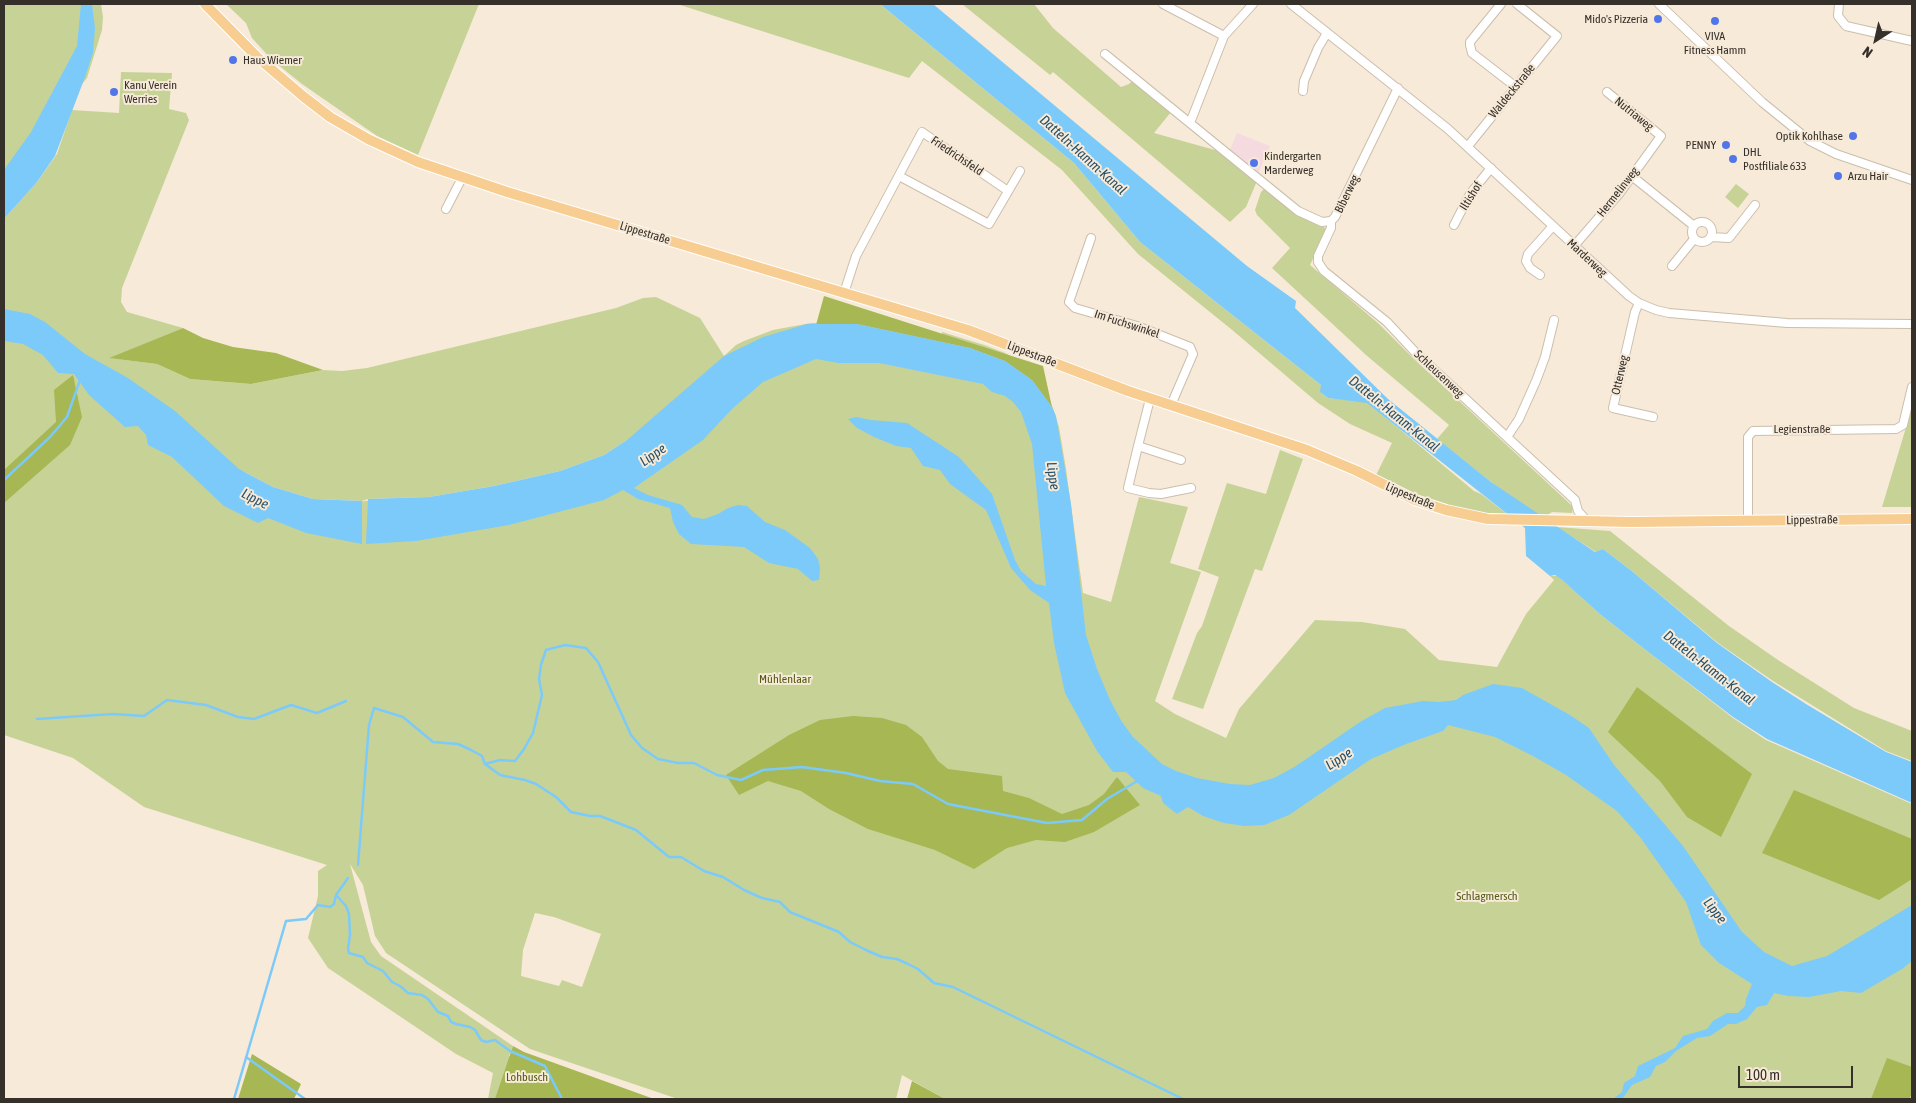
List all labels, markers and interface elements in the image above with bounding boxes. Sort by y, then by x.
place label: Mido's Pizzeria [1584,12,1648,26]
marker: Mido's Pizzeria [1652,13,1664,25]
marker: VIVA Fitness Hamm [1709,15,1721,27]
north arrow [1851,15,1901,65]
place label: VIVA Fitness Hamm [1684,29,1746,57]
text: N [1859,43,1875,61]
place label: Haus Wiemer [243,53,302,67]
marker: Haus Wiemer [227,54,239,66]
street label: Waldeckstraße [1486,61,1538,121]
place label: Kanu Verein Werries [124,78,177,106]
marker: Kanu Verein Werries [108,86,120,98]
street label: Nutriaweg [1612,94,1656,134]
water label: Datteln-Hamm-Kanal [1036,112,1130,198]
place label: Optik Kohlhase [1776,129,1843,143]
marker: Optik Kohlhase [1847,130,1859,142]
street label: Friedrichsfeld [928,133,986,179]
place label: PENNY [1686,138,1716,152]
marker: PENNY [1720,139,1732,151]
place label: DHL Postfiliale 633 [1743,145,1807,173]
place label: Kindergarten Marderweg [1264,149,1321,177]
marker: DHL Postfiliale 633 [1727,153,1739,165]
marker: Kindergarten Marderweg [1248,157,1260,169]
street label: Hermelinweg [1594,164,1642,220]
place label: Arzu Hair [1848,169,1888,183]
marker: Arzu Hair [1832,170,1844,182]
street label: Biberweg [1332,173,1362,215]
street label: Iltishof [1457,179,1485,213]
street label: Lippestraße [618,219,672,247]
street label: Marderweg [1564,236,1610,280]
street label: Im Fuchswinkel [1093,307,1161,341]
street label: Lippestraße [1005,338,1059,370]
street label: Schleusenweg [1411,347,1467,401]
street label: Otterweg [1608,354,1632,396]
water label: Datteln-Hamm-Kanal [1346,373,1442,455]
street label: Legienstraße [1774,422,1830,436]
water label: Lippe [637,440,669,470]
water label: Lippe [1043,461,1063,491]
street label: Lippestraße [1383,479,1437,513]
water label: Lippe [239,485,271,513]
street label: Lippestraße [1786,512,1838,528]
water label: Datteln-Hamm-Kanal [1660,627,1758,709]
park label: Mühlenlaar [759,672,811,686]
water label: Lippe [1323,744,1355,774]
park label: Schlagmersch [1456,889,1518,903]
water label: Lippe [1700,895,1730,927]
scale bar [1741,1056,1856,1088]
text: 100 m [1746,1066,1780,1083]
park label: Lohbusch [506,1070,548,1084]

